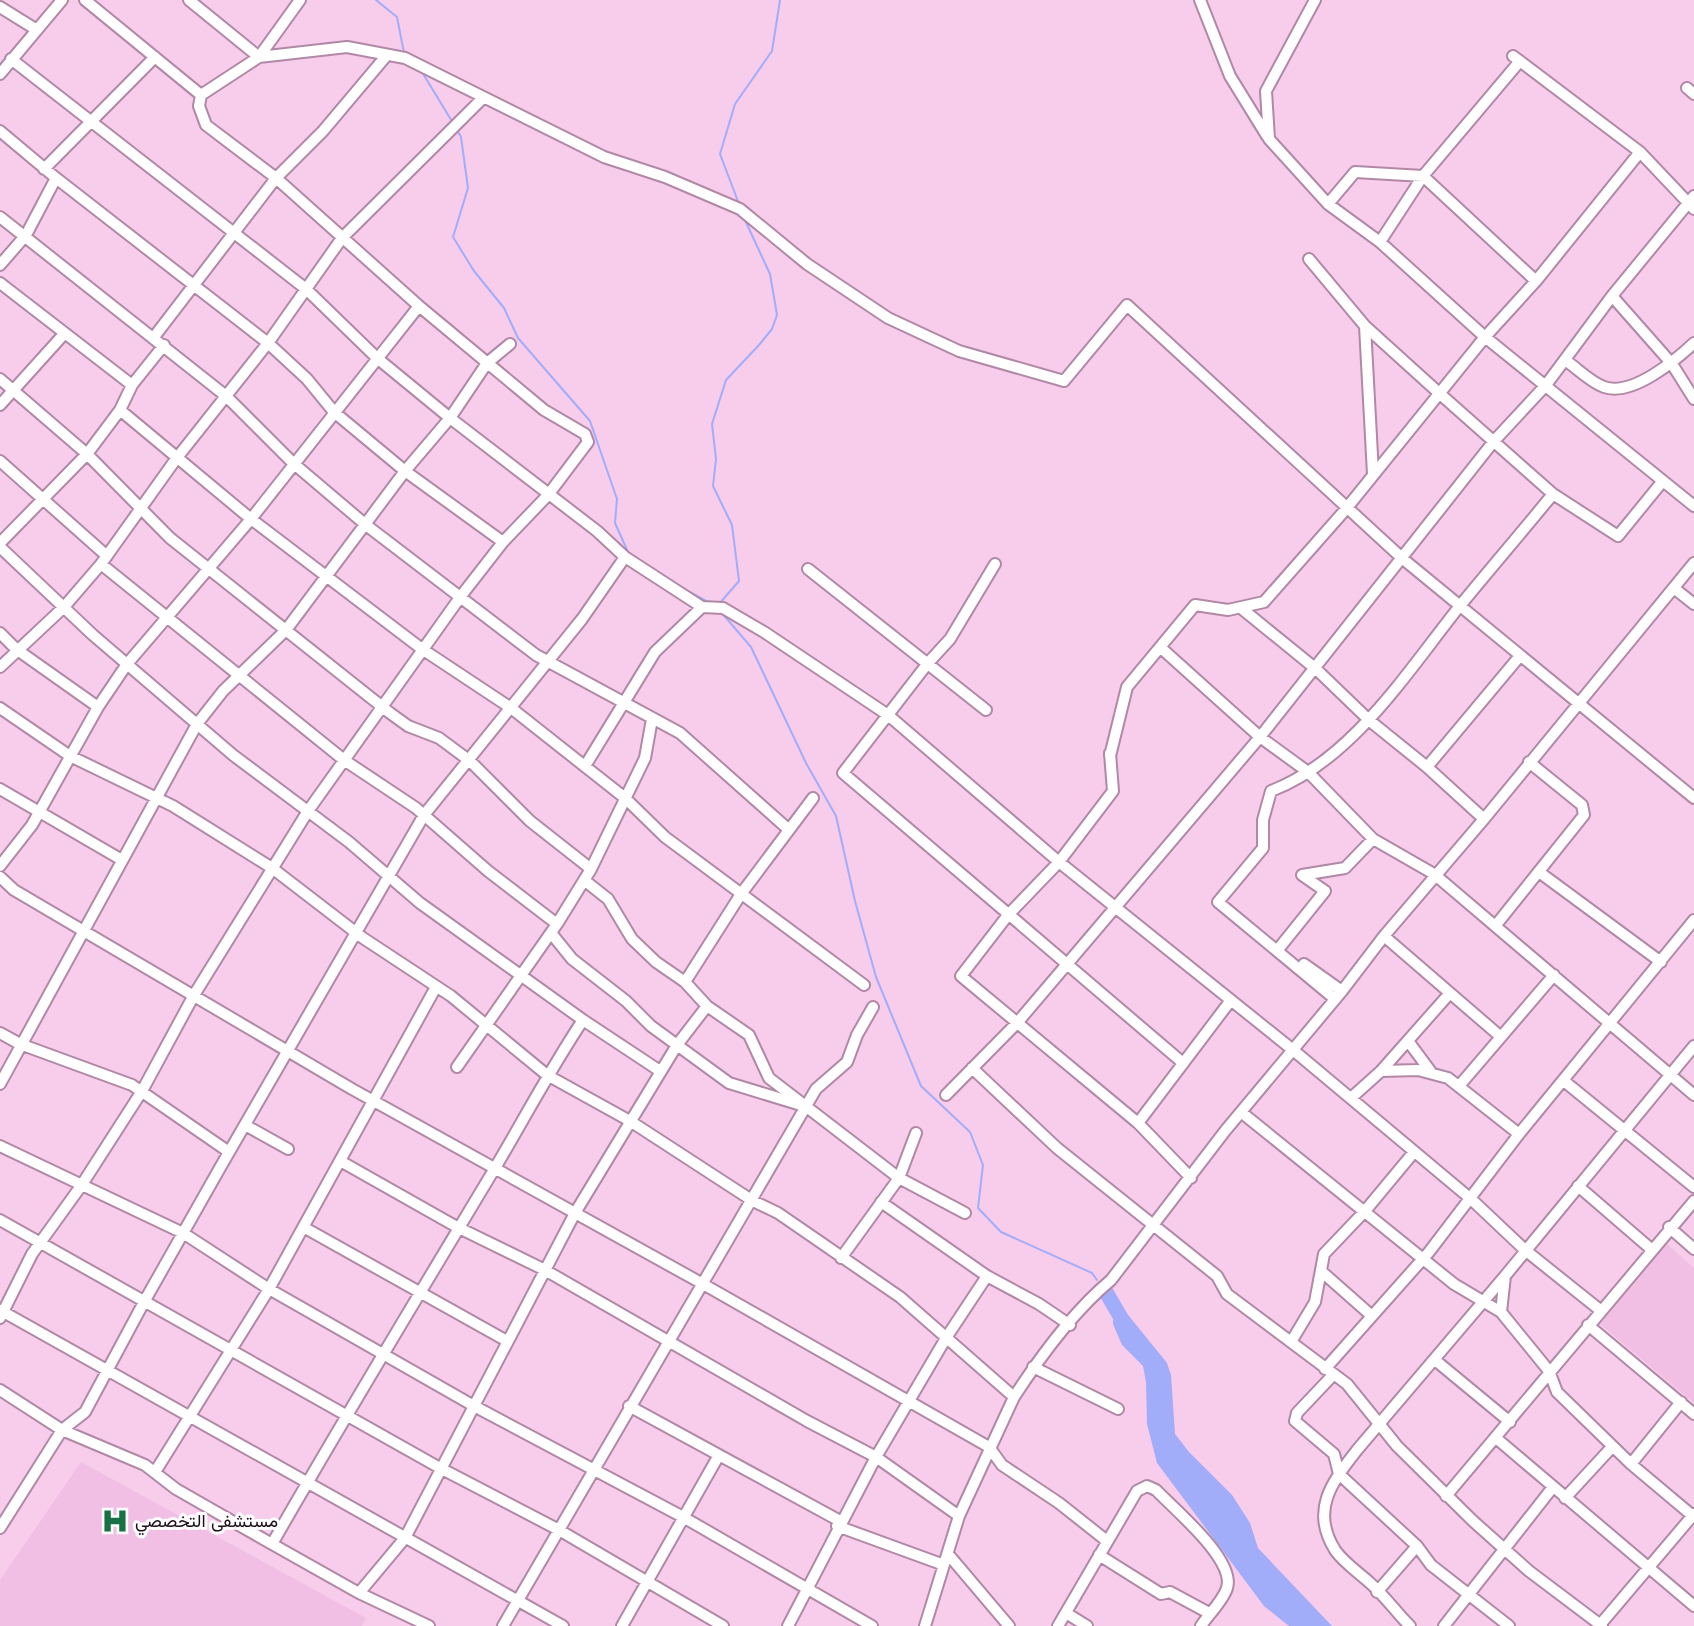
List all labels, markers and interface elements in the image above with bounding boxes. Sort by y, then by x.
hospital icon: مستشفى التخصصي [100,1506,130,1536]
place label: مستشفى التخصصي [135,1508,278,1536]

